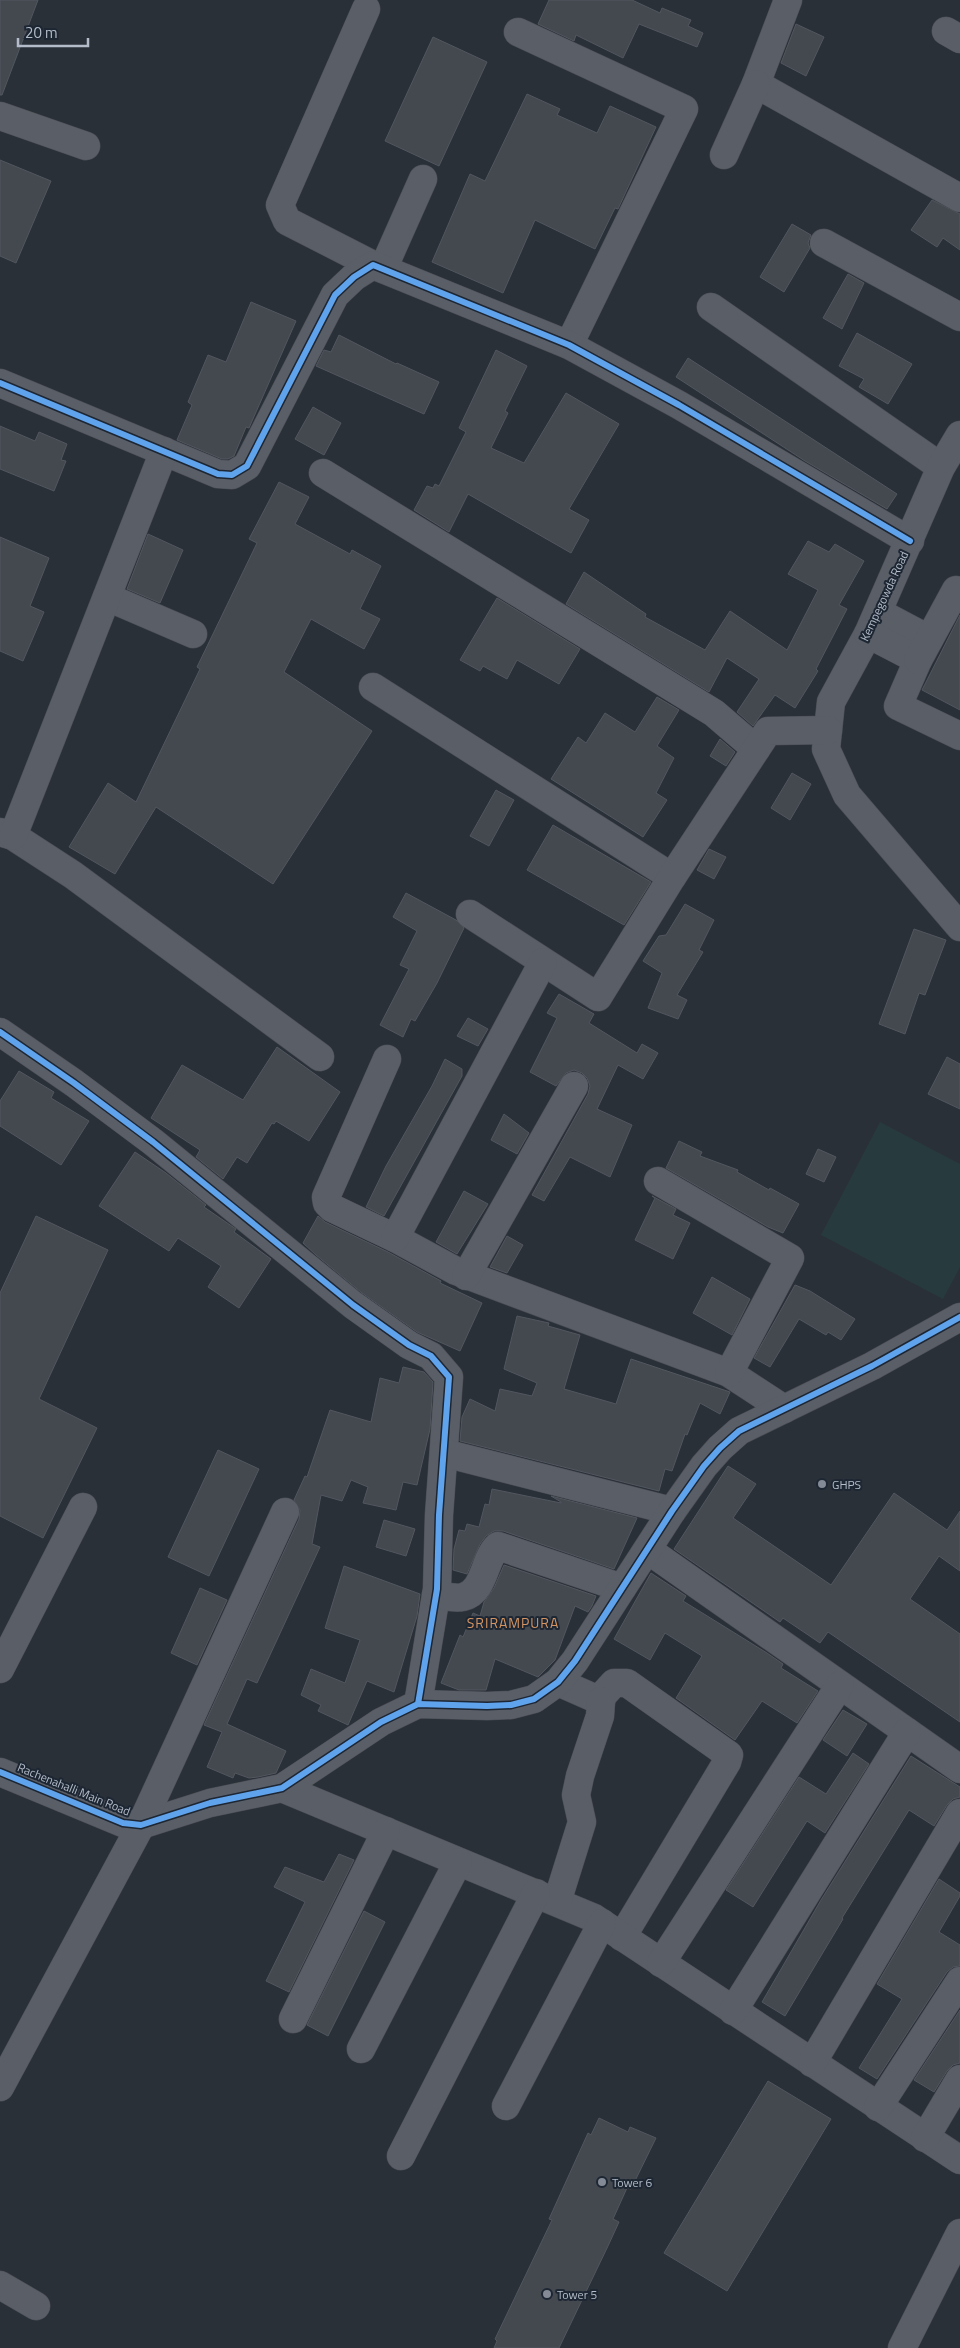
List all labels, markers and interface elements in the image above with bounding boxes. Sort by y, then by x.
scale bar [18,15,88,47]
text: 20 m [25,21,58,44]
street label: Kempegowda Road [855,548,913,644]
place label: GHPS [832,1475,861,1494]
marker: GHPS [816,1478,828,1490]
district label: SRIRAMPURA [467,1612,559,1633]
street label: Rachenahalli Main Road [15,1758,133,1820]
place label: Tower 6 [612,2173,652,2192]
marker: Tower 6 [596,2176,608,2188]
place label: Tower 5 [557,2285,597,2304]
marker: Tower 5 [541,2288,553,2300]

